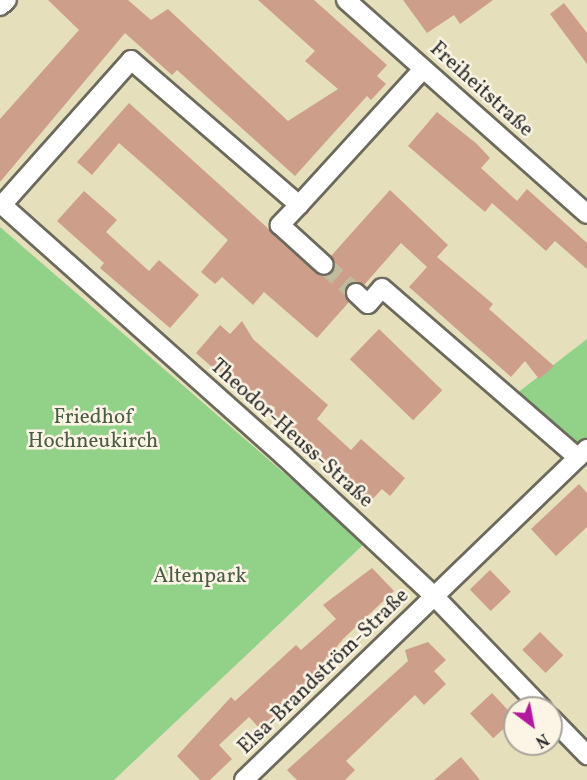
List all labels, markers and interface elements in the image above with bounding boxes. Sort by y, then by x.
street label: Freiheitstraße [424,37,538,143]
street label: Theodor-Heuss-Straße [204,354,378,514]
park label: Friedhof Hochneukirch [28,405,158,455]
park label: Altenpark [153,564,247,590]
street label: Elsa-Brandström-Straße [233,584,415,760]
north arrow [503,696,563,756]
text: N [531,727,552,752]

